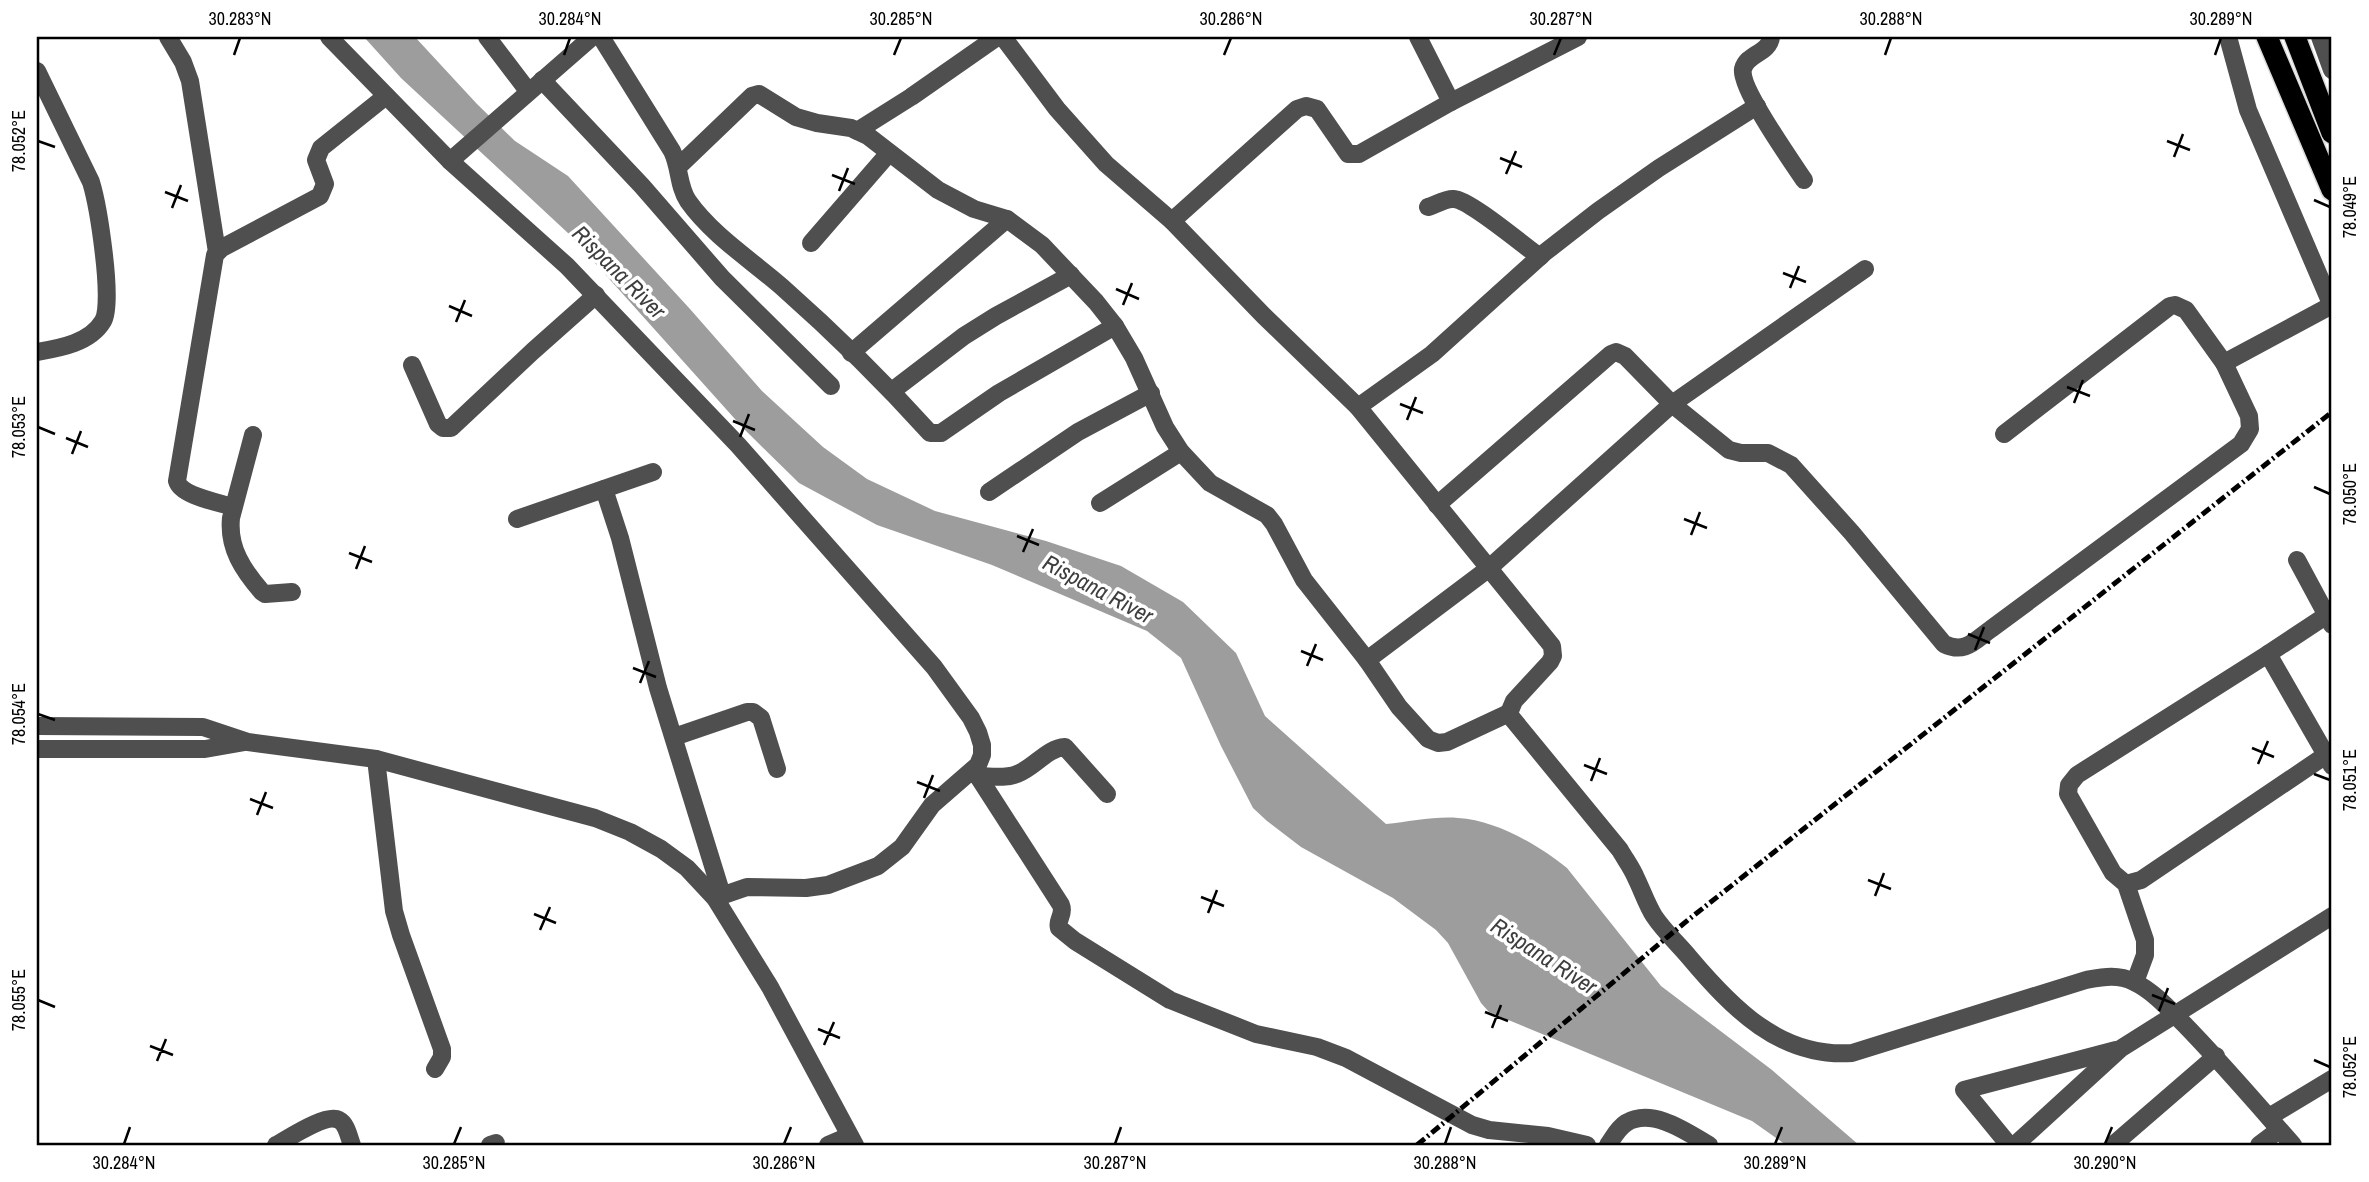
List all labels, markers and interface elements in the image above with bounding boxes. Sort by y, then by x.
text: 30.283°N [209,6,272,31]
text: 30.284°N [539,6,602,31]
text: 30.285°N [870,6,933,31]
text: 30.286°N [1200,6,1263,31]
text: 30.287°N [1530,6,1593,31]
text: 30.288°N [1860,6,1923,31]
text: 30.289°N [2190,6,2253,31]
text: 78.052°E [6,110,31,172]
text: 78.049°E [2337,176,2362,238]
water label: Rispana River [566,218,673,326]
text: 78.053°E [6,396,31,458]
text: 78.050°E [2337,463,2362,525]
water label: Rispana River [1038,547,1159,631]
text: 78.054°E [6,683,31,745]
text: 78.051°E [2337,749,2362,811]
water label: Rispana River [1485,910,1604,1002]
text: 78.055°E [6,969,31,1031]
text: 78.052°E [2337,1036,2362,1098]
text: 30.284°N [93,1150,156,1175]
text: 30.285°N [423,1150,486,1175]
text: 30.286°N [753,1150,816,1175]
text: 30.287°N [1084,1150,1147,1175]
text: 30.288°N [1414,1150,1477,1175]
text: 30.289°N [1744,1150,1807,1175]
text: 30.290°N [2074,1150,2137,1175]

